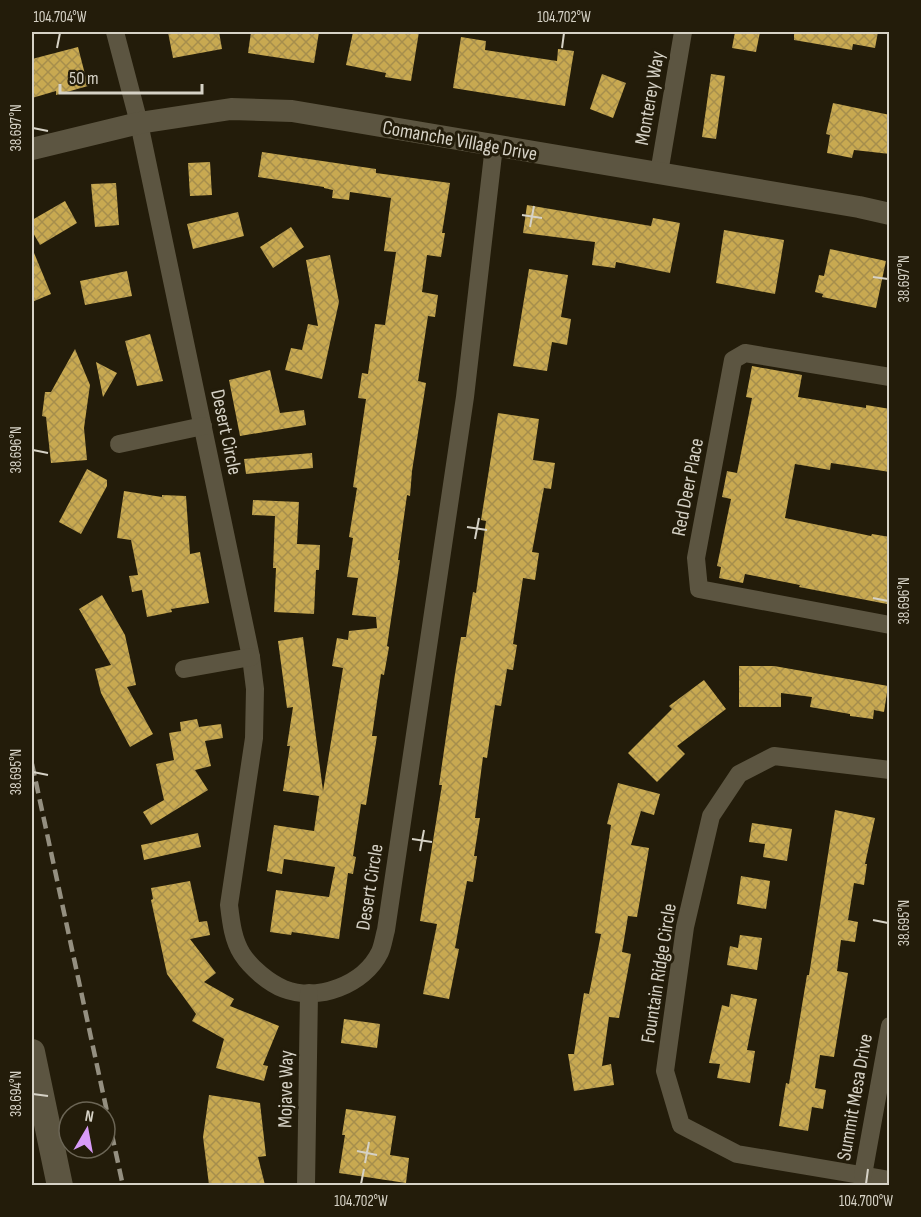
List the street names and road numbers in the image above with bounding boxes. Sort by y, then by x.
street label: Monterey Way [630,49,670,147]
street label: Comanche Village Drive [381,116,539,166]
street label: Desert Circle [205,387,247,477]
street label: Red Deer Place [667,436,709,538]
street label: Desert Circle [351,842,389,932]
street label: Fountain Ridge Circle [636,902,682,1045]
street label: Summit Mesa Drive [832,1032,878,1162]
street label: Mojave Way [273,1050,299,1128]

